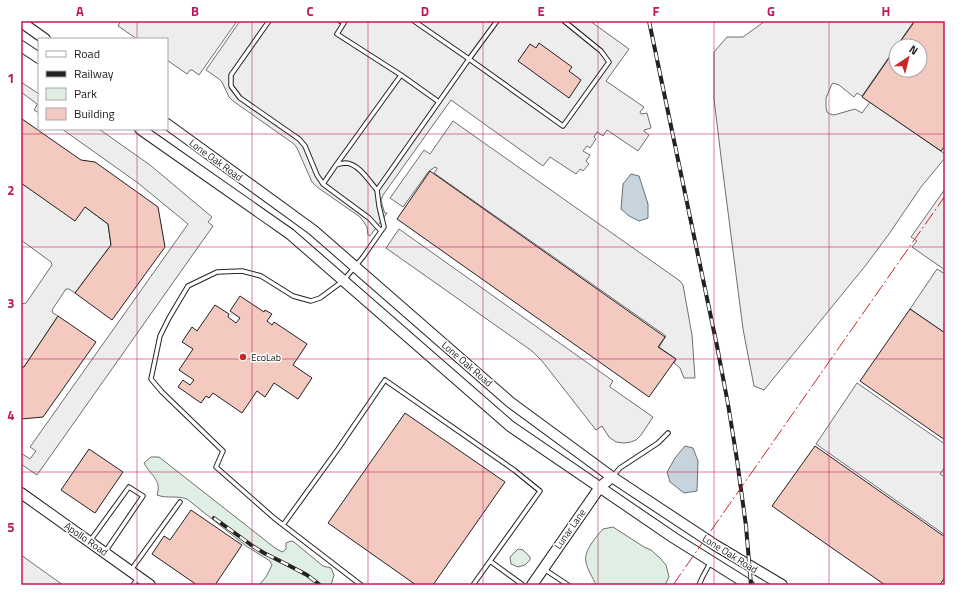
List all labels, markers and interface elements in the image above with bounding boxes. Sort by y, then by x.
text: A [76,1,84,21]
text: B [191,1,199,21]
text: C [306,1,314,21]
text: D [421,1,429,21]
text: E [537,1,545,21]
text: F [653,1,660,21]
text: G [767,1,775,21]
text: H [882,1,890,21]
legend [38,38,168,130]
north arrow [888,38,928,78]
text: N [906,41,921,59]
text: Road [74,44,100,63]
text: Railway [74,64,114,83]
text: 1 [7,68,15,88]
text: Park [74,84,97,103]
text: Building [74,104,115,123]
street label: Lone Oak Road [186,135,246,185]
text: 2 [7,180,15,200]
text: 3 [7,293,15,313]
street label: Lone Oak Road [438,338,496,390]
place label: EcoLab [251,350,281,365]
marker: EcoLab [238,352,248,362]
text: 4 [7,405,15,425]
street label: Lunar Lane [551,506,589,552]
text: 5 [7,517,15,537]
street label: Apollo Road [61,518,111,560]
street label: Lone Oak Road [699,531,761,577]

